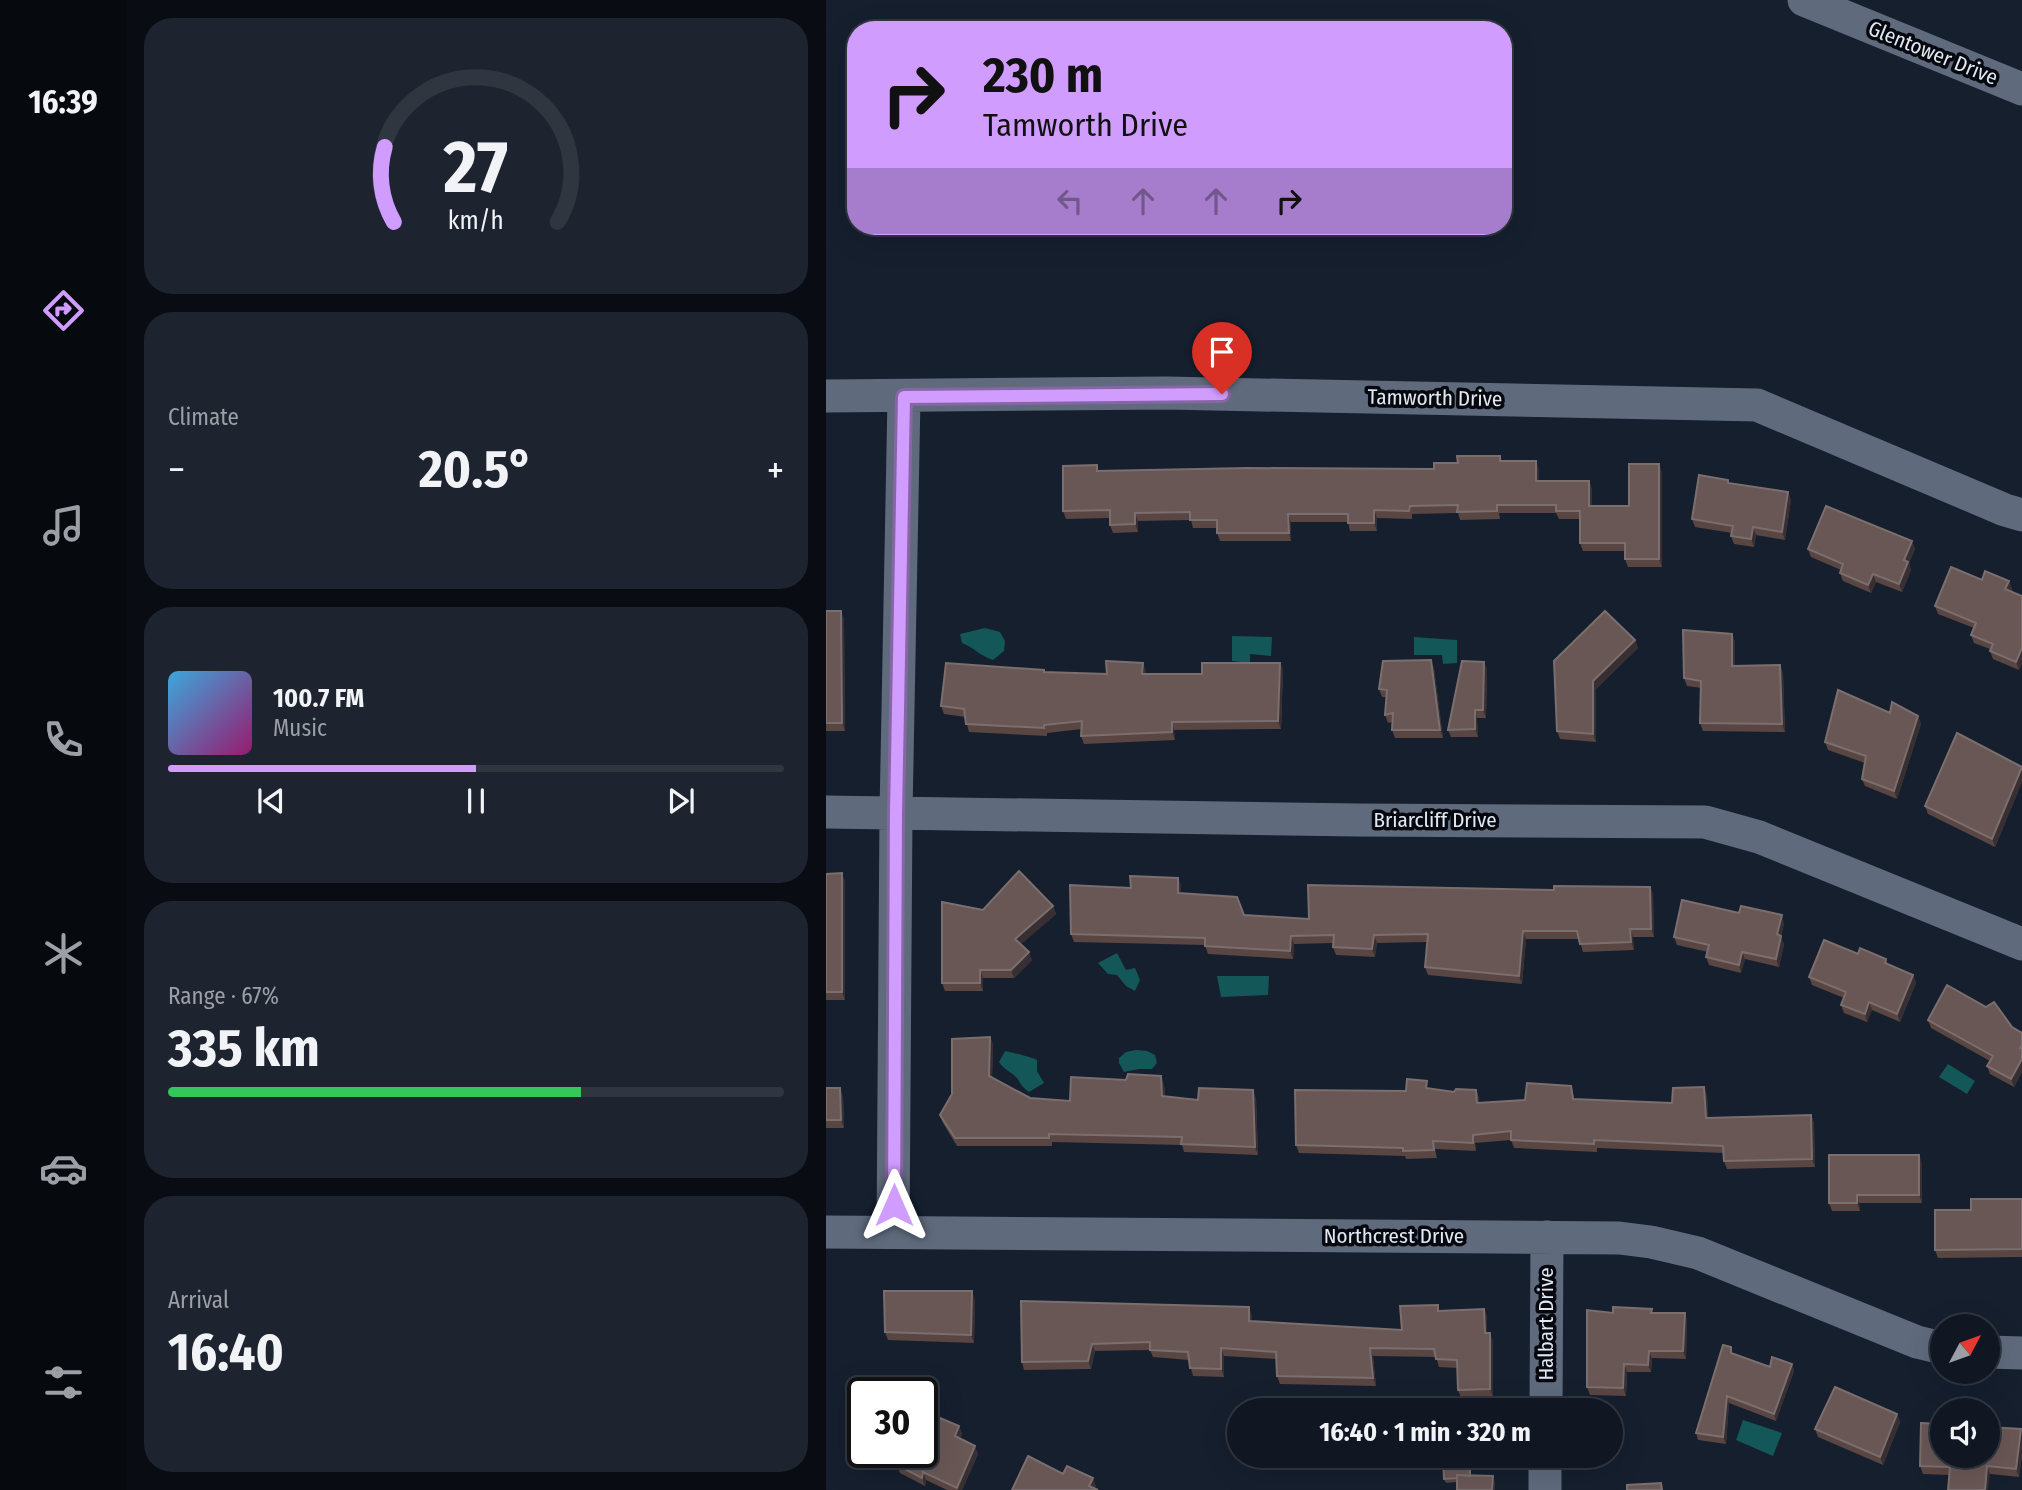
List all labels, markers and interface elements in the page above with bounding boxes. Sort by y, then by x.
street label: Glentower Drive [1864,15,2002,91]
text: 230 m [983,46,1103,105]
icon: right [868,49,959,140]
text: 16:39 [28,83,98,121]
text: Tamworth Drive [983,106,1188,144]
text: 27 [443,125,508,212]
icon: left [1051,182,1089,220]
icon: ahead [1124,182,1162,220]
icon: ahead [1197,182,1235,220]
icon: right [1270,182,1308,220]
text: km/h [448,206,504,236]
icon: directions [39,286,88,335]
pin [1192,322,1252,394]
icon: arrive [1203,333,1241,371]
street label: Tamworth Drive [1367,384,1503,412]
text: Climate [168,403,239,431]
text: 20.5° [419,438,533,501]
text: − [168,447,185,493]
text: + [767,447,784,493]
icon: music [39,501,88,550]
text: 100.7 FM [273,683,364,714]
text: Music [273,714,327,742]
icon: phone [39,715,88,764]
icon: previous [252,782,290,820]
icon: pause [457,782,495,820]
icon: next [662,782,700,820]
street label: Briarcliff Drive [1373,807,1497,833]
icon: climate [39,929,88,978]
text: Range · 67% [168,982,279,1010]
text: 335 km [168,1017,320,1080]
icon: car [39,1144,88,1193]
position arrow [857,1168,931,1242]
street label: Northcrest Drive [1324,1223,1464,1249]
street label: Halbart Drive [1533,1267,1559,1381]
text: Arrival [168,1286,229,1314]
north arrow [1930,1314,2000,1384]
map controls [1930,1314,2000,1468]
text: 16:40 [168,1321,284,1384]
icon: filters [39,1358,88,1407]
speed limit sign: 30 [847,1377,938,1468]
button: sound [1930,1398,2000,1468]
text: 16:40 · 1 min · 320 m [1319,1417,1531,1448]

